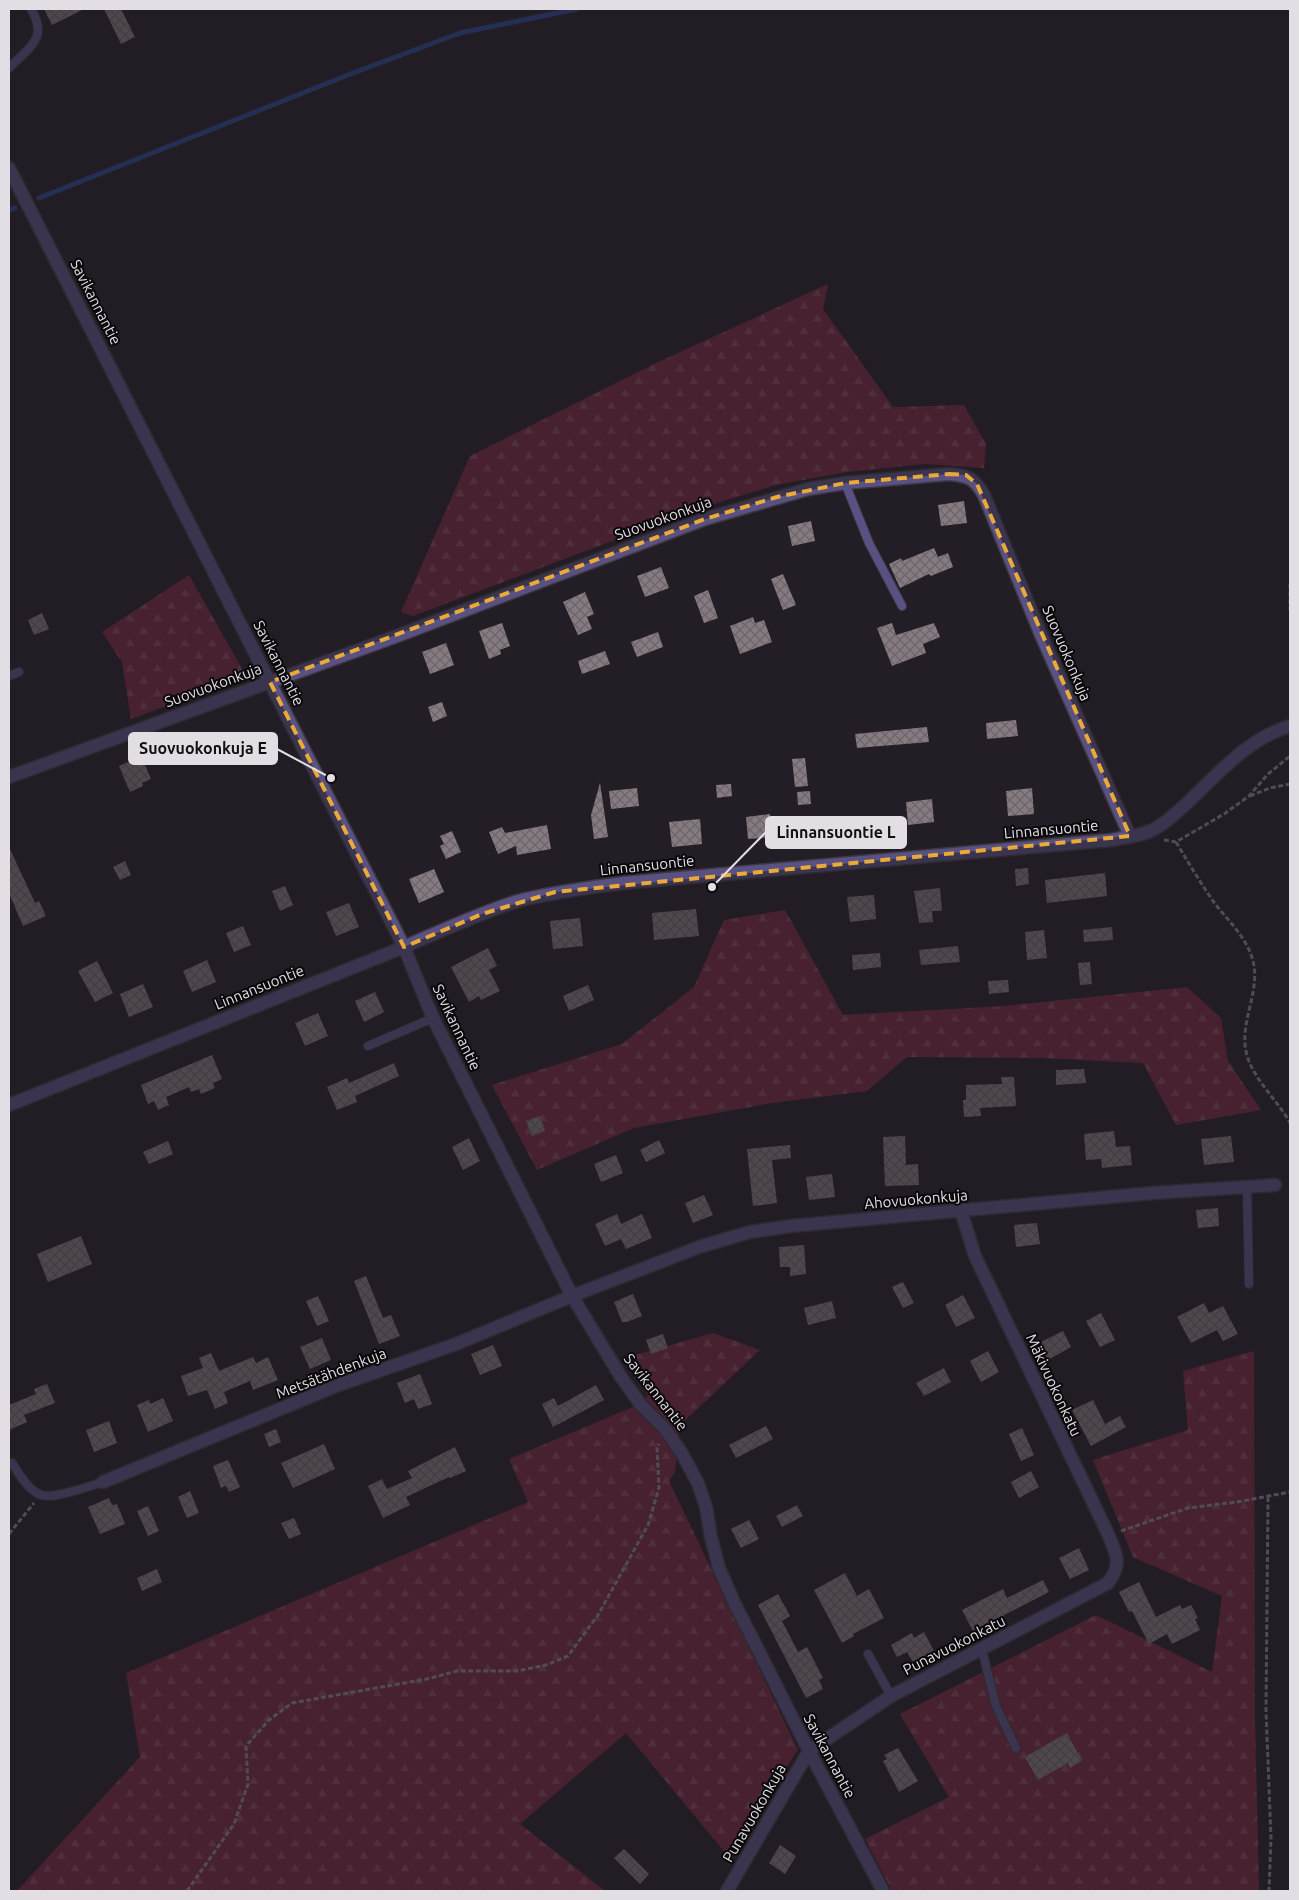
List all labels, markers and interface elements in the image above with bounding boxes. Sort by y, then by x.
street label: Savikannantie [67,257,125,347]
street label: Suovuokonkuja [612,493,714,543]
street label: Suovuokonkuja [1039,603,1095,703]
street label: Savikannantie [250,618,308,708]
street label: Suovuokonkuja [162,660,264,710]
callout: Suovuokonkuja E [129,733,277,764]
text: Suovuokonkuja E [139,739,267,757]
street label: Linnansuontie [1003,816,1099,842]
callout: Linnansuontie L [766,817,906,848]
text: Linnansuontie L [776,823,896,841]
street label: Linnansuontie [599,852,695,878]
street label: Linnansuontie [212,961,306,1013]
street label: Savikannantie [430,981,484,1073]
street label: Ahovuokonkuja [864,1186,968,1212]
street label: Mäkivuokonkatu [1023,1331,1085,1439]
street label: Metsätähdenkuja [273,1344,389,1402]
street label: Savikannantie [621,1350,691,1434]
street label: Punavuokonkatu [900,1612,1008,1678]
street label: Savikannantie [801,1711,859,1801]
street label: Punavuokonkuja [719,1761,789,1865]

